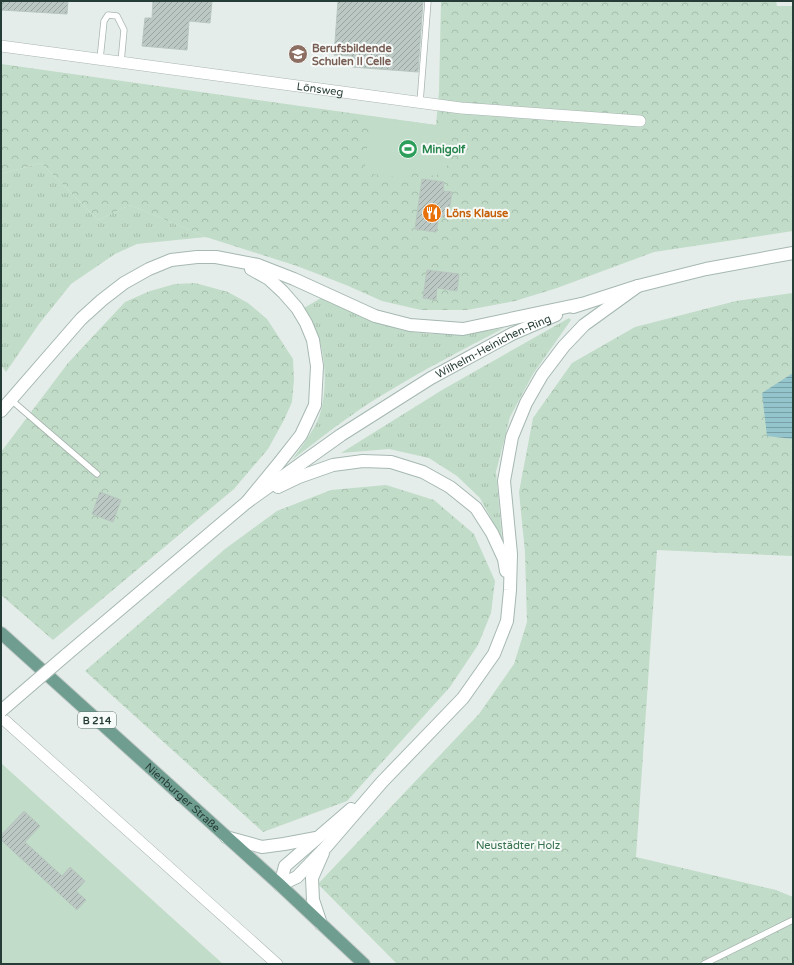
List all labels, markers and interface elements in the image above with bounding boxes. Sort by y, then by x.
place label: Berufsbildende Schulen II Celle [312,42,392,68]
school or university icon: Berufsbildende Schulen II Celle [287,43,309,65]
street label: Lönsweg [296,80,344,99]
sports icon: Minigolf [397,138,419,160]
place label: Minigolf [422,143,466,157]
restaurant icon: Löns Klause [421,202,443,224]
place label: Löns Klause [446,207,509,220]
street label: Wilhelm-Heinichen-Ring [434,312,553,381]
road number: B 214 [78,712,116,728]
street label: Nienburger Straße [142,760,223,835]
park label: Neustädter Holz [476,839,561,852]

